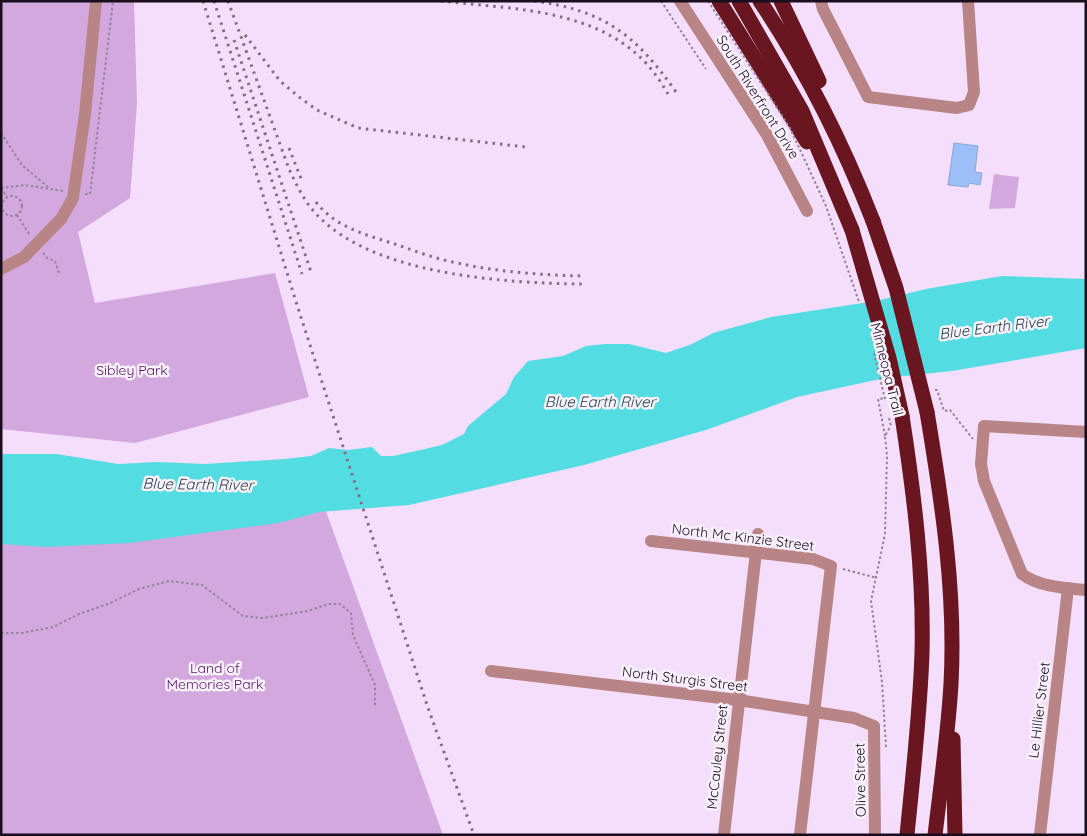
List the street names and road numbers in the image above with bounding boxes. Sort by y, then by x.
street label: South Riverfront Drive [713,32,804,162]
street label: Minneopa Trail [867,321,907,417]
street label: North Mc Kinzie Street [671,519,816,555]
street label: Le Hillier Street [1024,660,1054,759]
street label: North Sturgis Street [621,662,749,696]
street label: McCauley Street [703,703,731,810]
street label: Olive Street [850,742,870,817]

